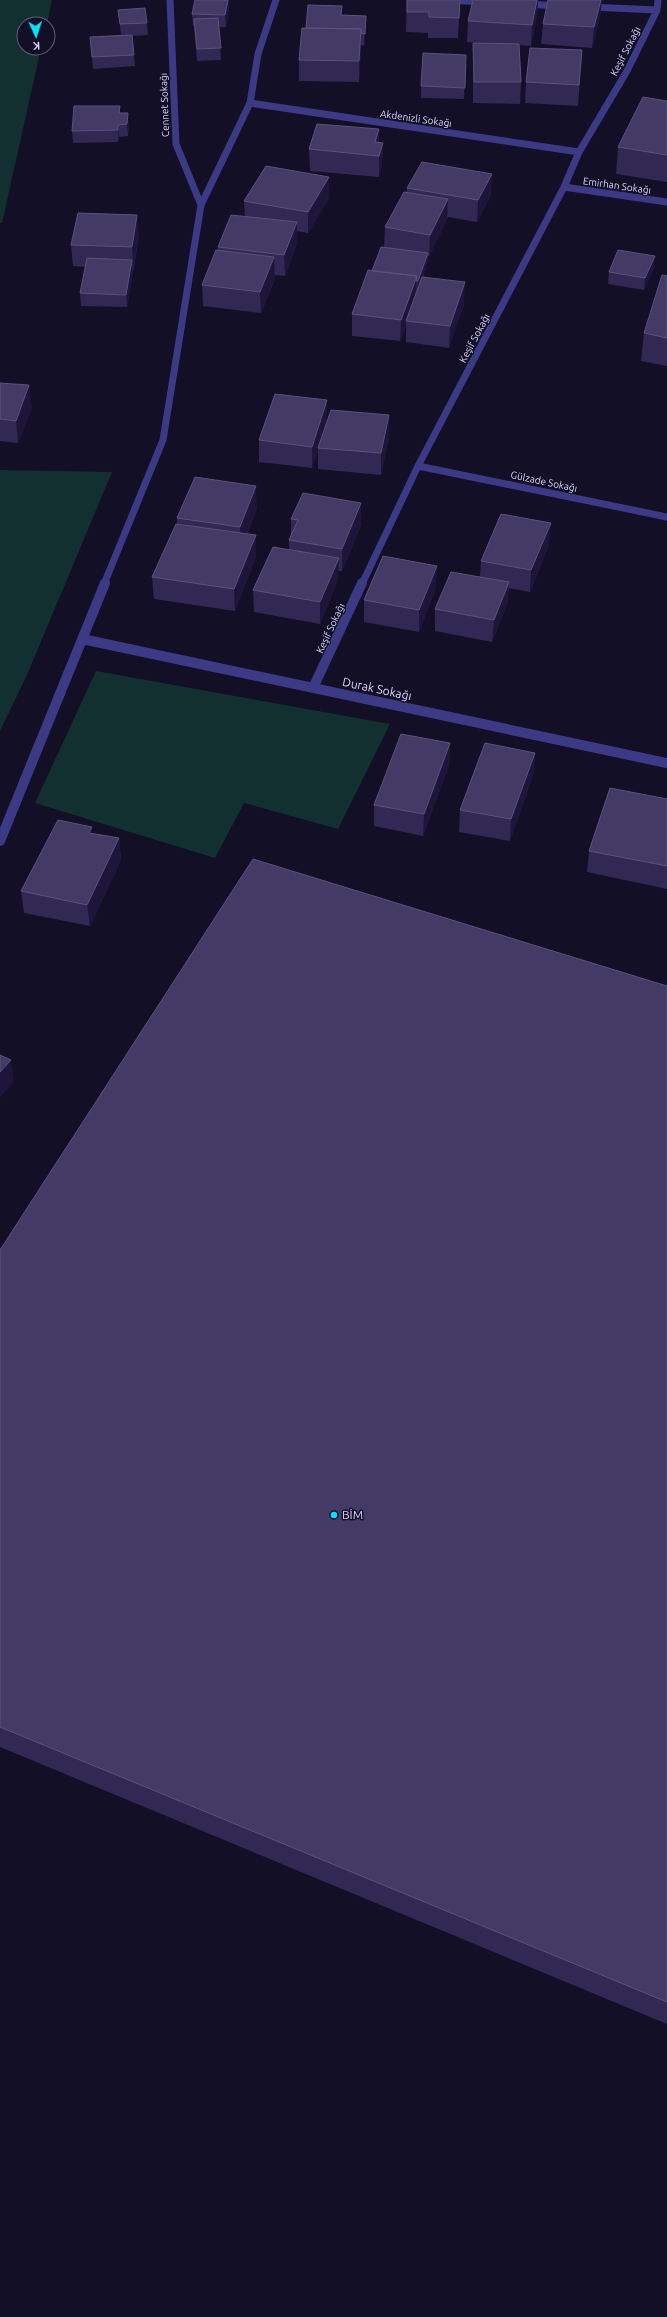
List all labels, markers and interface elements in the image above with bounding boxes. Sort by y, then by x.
north arrow [16,16,56,56]
street label: Keşif Sokağı [608,25,643,78]
text: K [32,40,40,52]
street label: Cennet Sokağı [158,73,171,137]
street label: Akdenizli Sokağı [379,108,452,129]
street label: Emirhan Sokağı [582,175,652,196]
street label: Keşif Sokağı [457,312,492,365]
street label: Gülzade Sokağı [510,469,578,494]
street label: Keşif Sokağı [314,602,347,655]
street label: Durak Sokağı [341,675,413,702]
place label: BİM [342,1508,363,1521]
marker: BİM [329,1510,339,1520]

